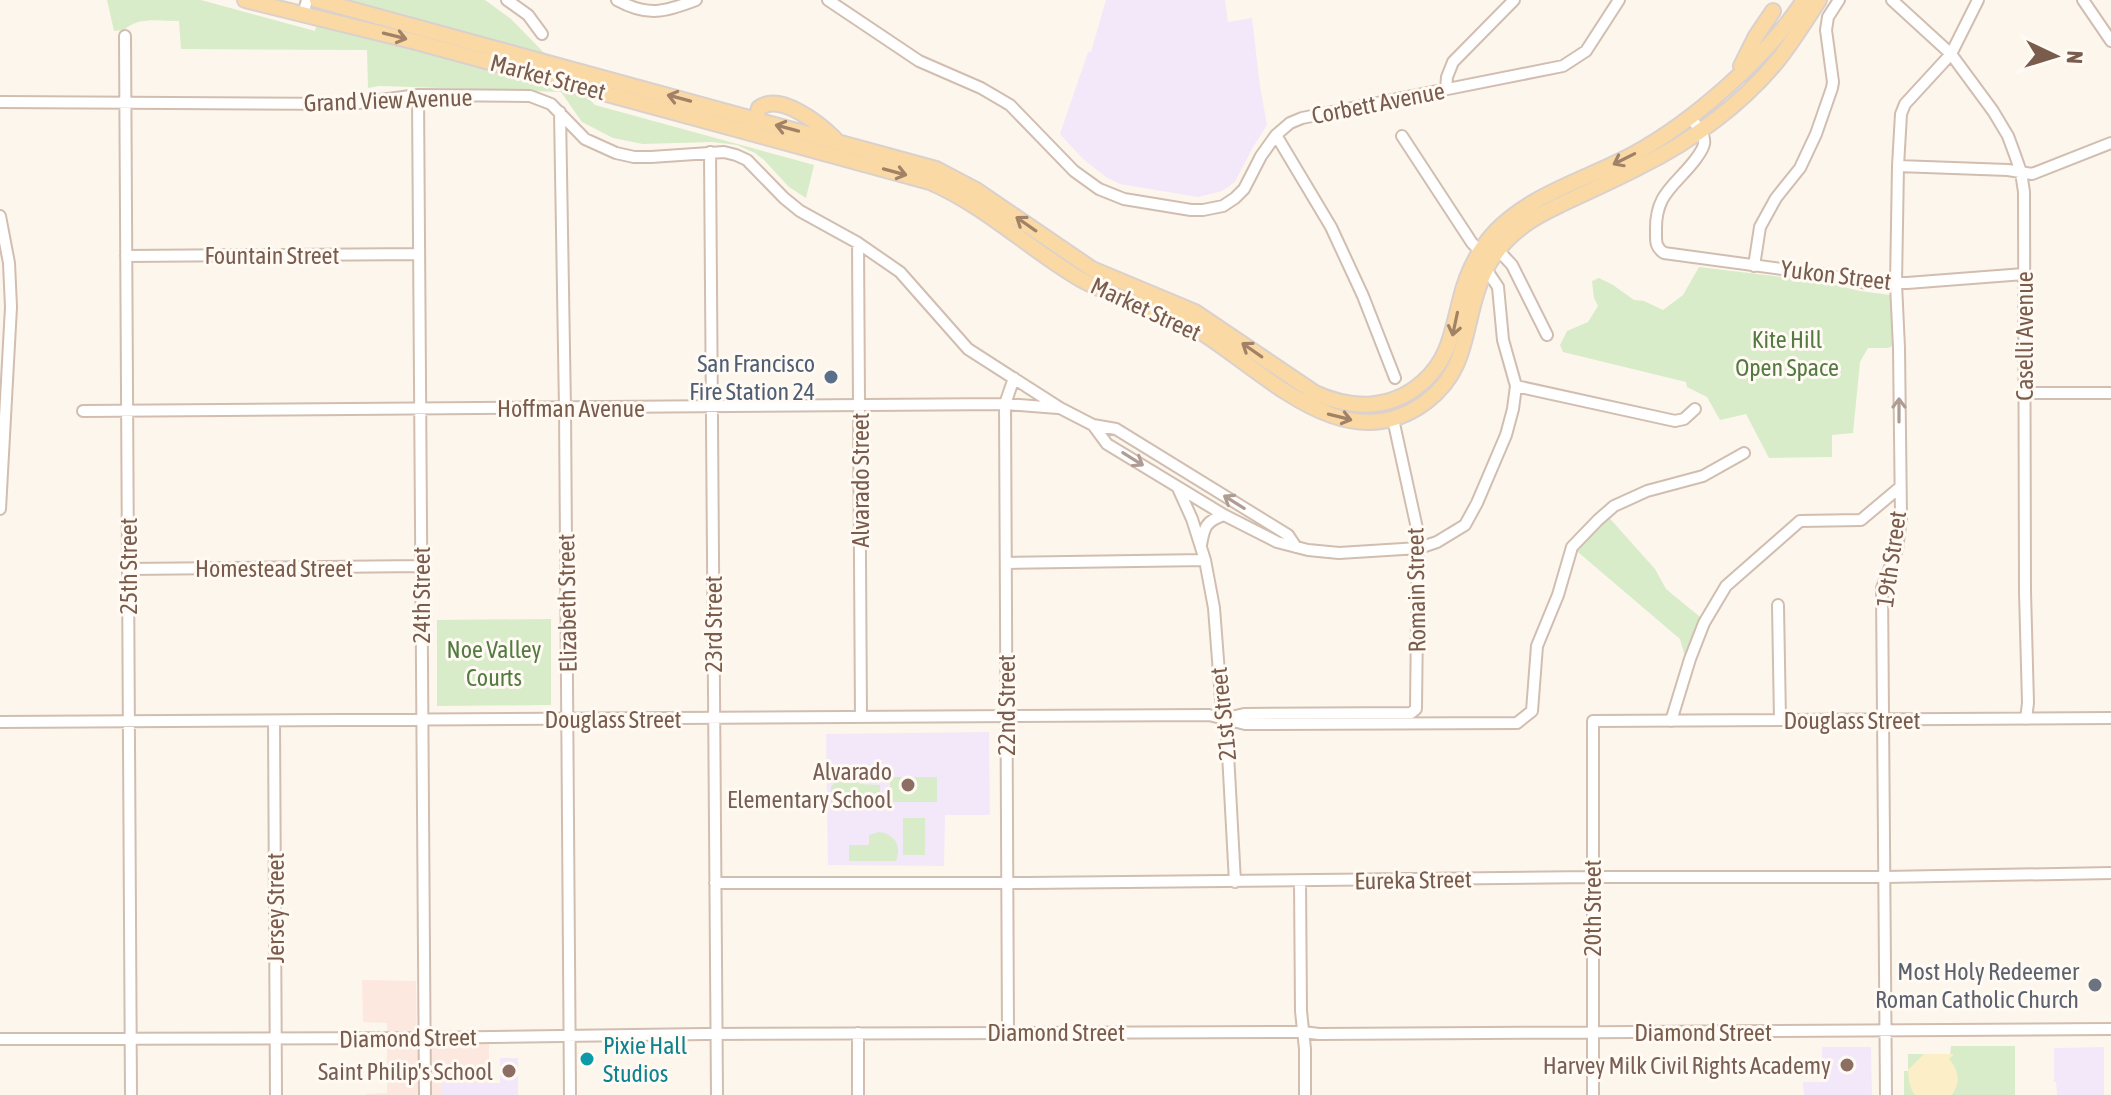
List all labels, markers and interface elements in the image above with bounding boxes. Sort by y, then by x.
north arrow [2015,16,2095,96]
one-way arrow [382,30,408,45]
street label: Market Street [487,49,609,105]
text: N [2062,50,2088,65]
street label: Corbett Avenue [1309,77,1447,129]
street label: Grand View Avenue [303,84,473,116]
one-way arrow [667,90,693,105]
one-way arrow [775,120,801,135]
one-way arrow [1612,151,1636,167]
one-way arrow [882,165,908,180]
one-way arrow [1015,216,1037,233]
street label: Fountain Street [205,242,340,269]
street label: Yukon Street [1779,255,1893,295]
street label: Caselli Avenue [2011,271,2038,401]
street label: Market Street [1087,272,1205,346]
one-way arrow [1447,311,1462,336]
park label: Kite Hill Open Space [1735,326,1839,381]
one-way arrow [1241,342,1263,358]
place label: San Francisco Fire Station 24 [689,350,815,405]
marker: San Francisco Fire Station 24 [822,368,840,386]
street label: Hoffman Avenue [497,395,645,422]
one-way arrow [1891,397,1907,424]
one-way arrow [1327,411,1353,426]
street label: Alvarado Street [847,412,874,548]
one-way arrow [1121,452,1144,468]
one-way arrow [1223,493,1246,509]
street label: 19th Street [1871,509,1911,609]
street label: 25th Street [115,517,142,615]
street label: Romain Street [1401,527,1431,653]
street label: Elizabeth Street [552,533,582,673]
street label: 24th Street [408,546,435,644]
street label: Homestead Street [195,555,353,582]
street label: 23rd Street [700,575,727,672]
park label: Noe Valley Courts [447,636,542,691]
street label: 22nd Street [993,654,1020,756]
street label: 21st Street [1205,666,1241,762]
street label: Douglass Street [544,706,682,733]
street label: Douglass Street [1783,707,1921,734]
place label: Alvarado Elementary School [727,758,893,813]
marker: Alvarado Elementary School [899,776,917,794]
street label: Jersey Street [262,853,289,963]
street label: 20th Street [1579,859,1606,957]
street label: Eureka Street [1354,865,1472,895]
place label: Most Holy Redeemer Roman Catholic Church [1875,958,2080,1013]
marker: Most Holy Redeemer Roman Catholic Church [2086,976,2104,994]
street label: Diamond Street [987,1019,1125,1046]
street label: Diamond Street [1634,1019,1772,1046]
street label: Diamond Street [339,1023,477,1053]
place label: Pixie Hall Studios [603,1032,688,1087]
marker: Pixie Hall Studios [578,1050,596,1068]
place label: Harvey Milk Civil Rights Academy [1543,1052,1831,1079]
marker: Harvey Milk Civil Rights Academy [1838,1056,1856,1074]
place label: Saint Philip's School [318,1058,494,1085]
marker: Saint Philip's School [500,1062,518,1080]

